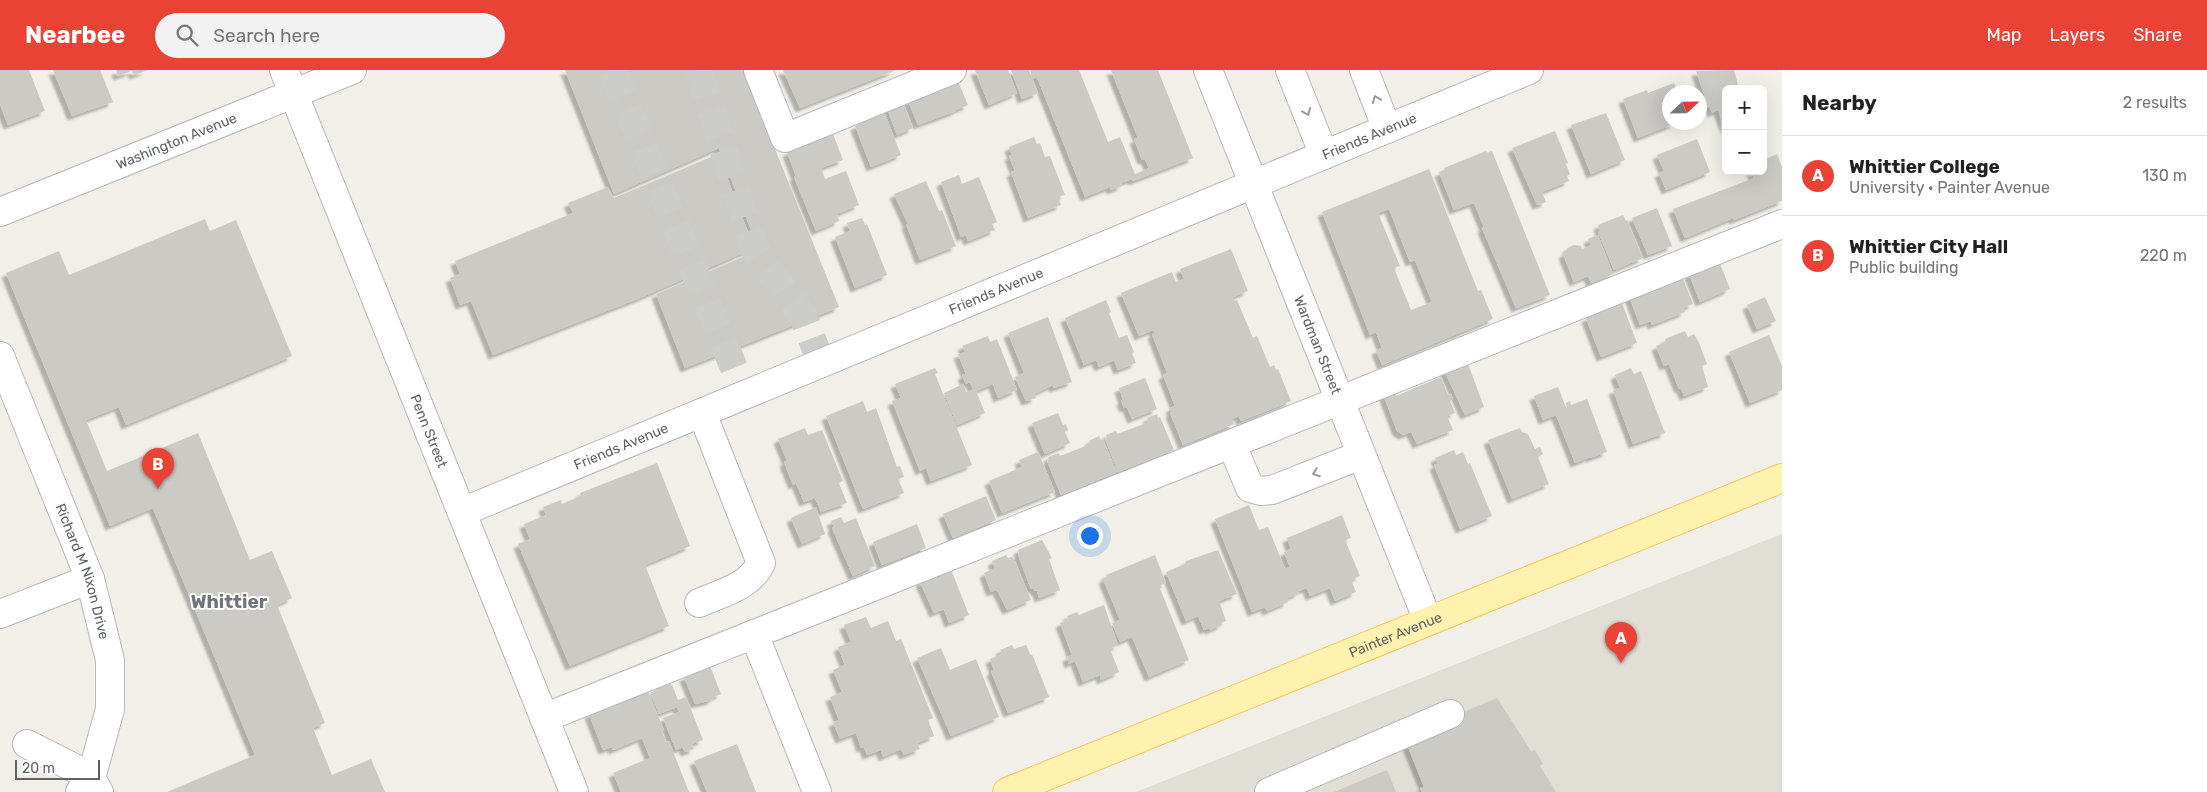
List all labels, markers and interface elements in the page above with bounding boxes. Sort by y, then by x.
search box [155,13,505,58]
text: Nearbee [25,21,125,49]
icon: search [173,21,201,49]
text: Search here [213,24,320,47]
text: Map [1987,24,2022,46]
text: Layers [2050,24,2105,46]
text: Share [2133,24,2182,46]
north arrow [1662,85,1707,130]
map controls [1722,85,1767,175]
button: + [1722,85,1767,130]
text: Nearby [1802,90,1877,115]
text: 2 results [2123,93,2187,112]
one-way arrow [1371,96,1381,104]
one-way arrow [1301,108,1311,116]
street label: Washington Avenue [113,109,239,173]
street label: Friends Avenue [1319,109,1419,163]
button: − [1722,130,1767,175]
text: Whittier College [1849,155,2000,178]
text: A [1812,166,1824,185]
text: 130 m [2142,166,2187,185]
text: University · Painter Avenue [1849,178,2050,197]
text: Whittier City Hall [1849,235,2008,258]
text: B [1812,246,1824,265]
text: 220 m [2140,246,2187,265]
text: Public building [1849,258,1959,277]
street label: Friends Avenue [946,264,1046,318]
street label: Wardman Street [1290,293,1345,397]
street label: Penn Street [407,392,452,471]
street label: Friends Avenue [571,419,671,473]
pin: B [142,448,174,489]
one-way arrow [1312,467,1320,477]
street label: Richard M Nixon Drive [52,501,113,641]
your location [1077,523,1103,549]
district label: Whittier [191,590,268,613]
street label: Painter Avenue [1346,608,1444,661]
pin: A [1605,622,1637,663]
scale bar [15,757,100,780]
text: 20 m [22,760,55,777]

